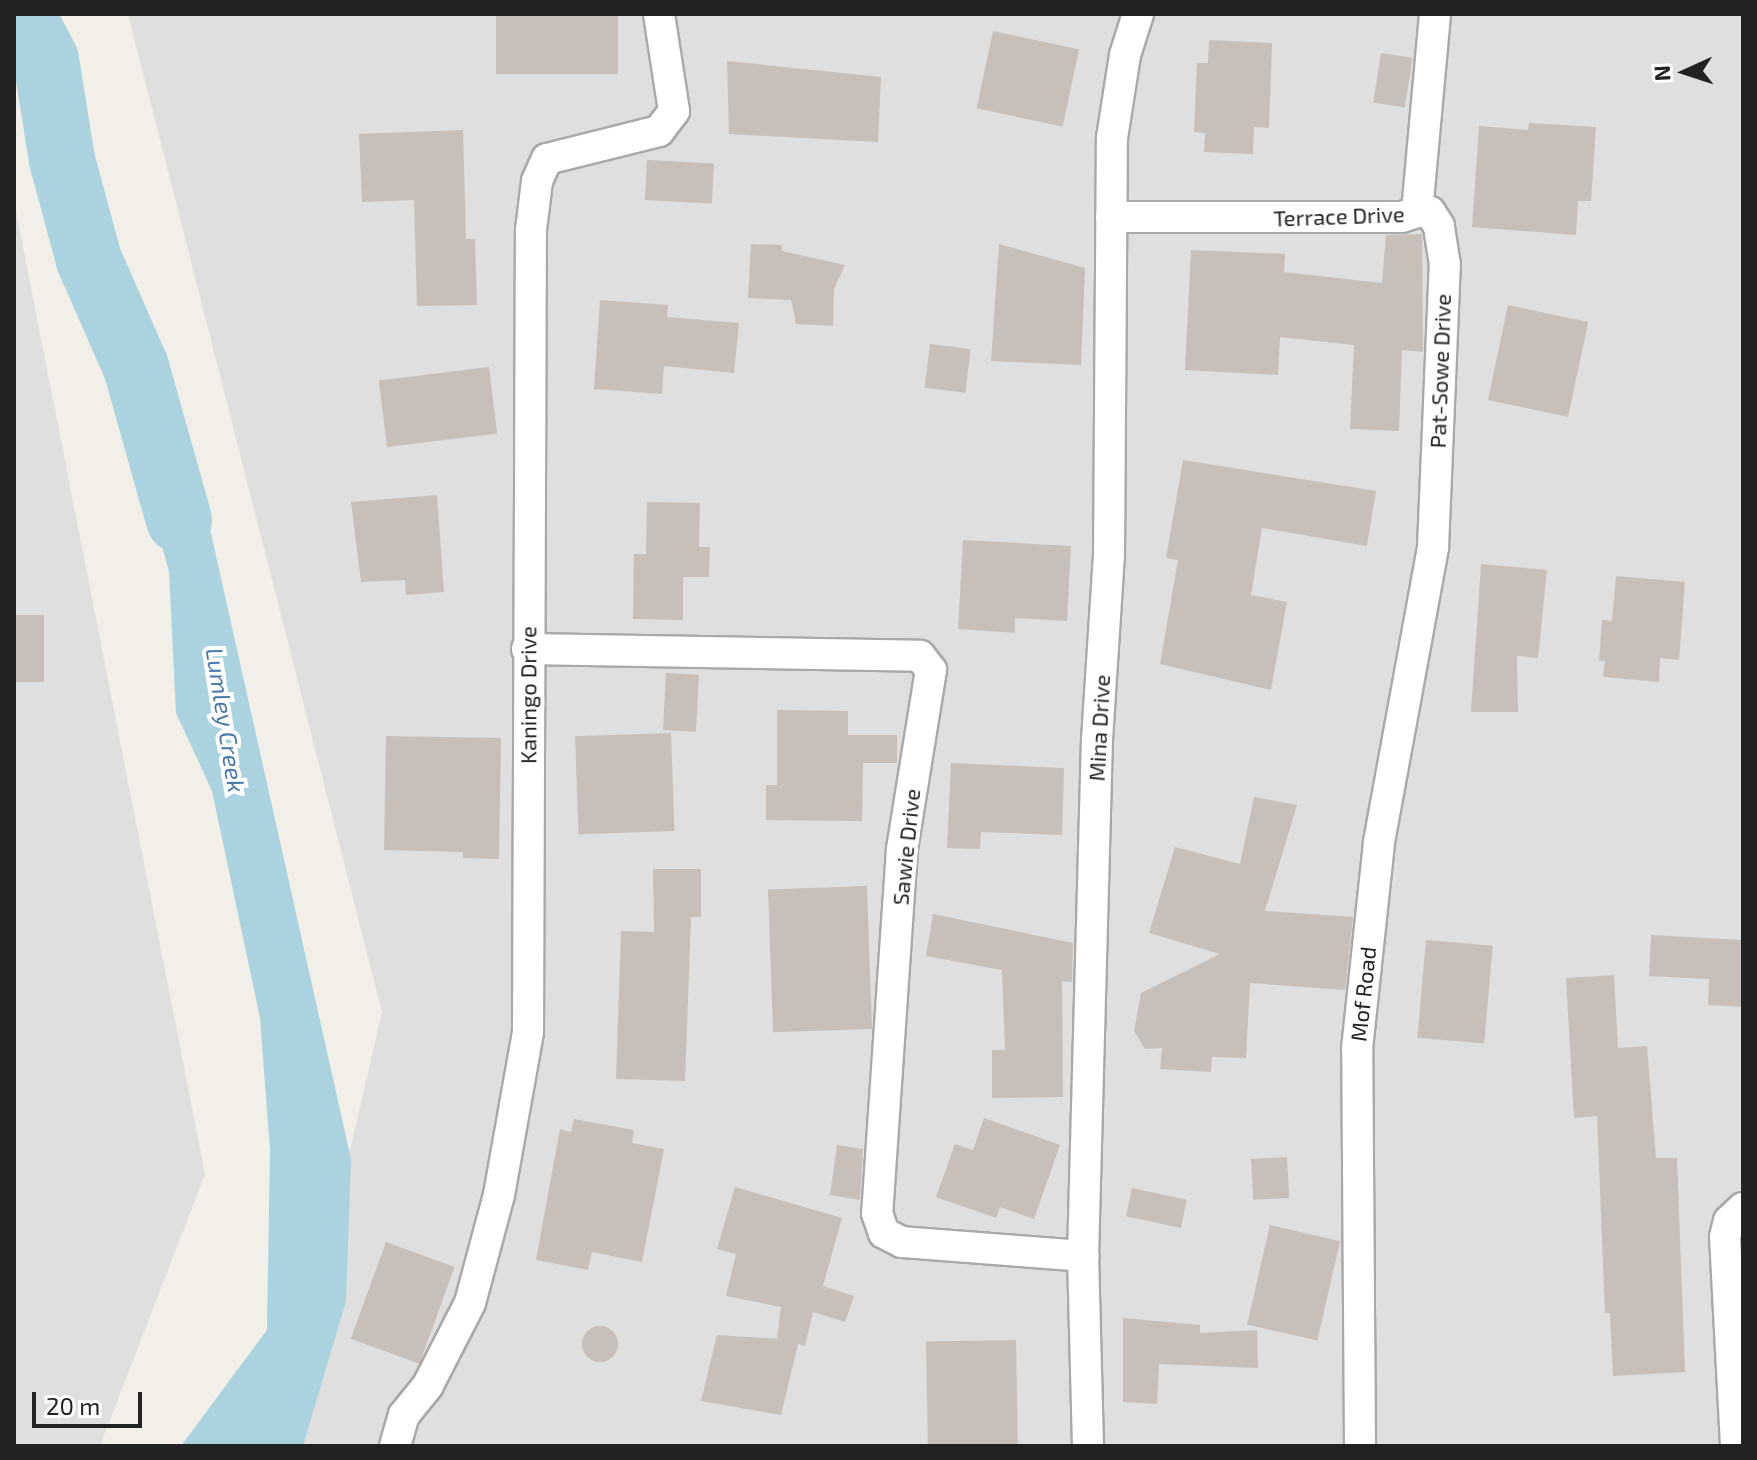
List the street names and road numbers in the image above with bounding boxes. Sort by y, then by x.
street label: Terrace Drive [1273,201,1405,231]
street label: Pat-Sowe Drive [1424,293,1456,449]
street label: Kaningo Drive [515,626,541,764]
street label: Mina Drive [1083,674,1115,782]
street label: Sawie Drive [887,787,925,907]
street label: Mof Road [1345,945,1381,1043]

